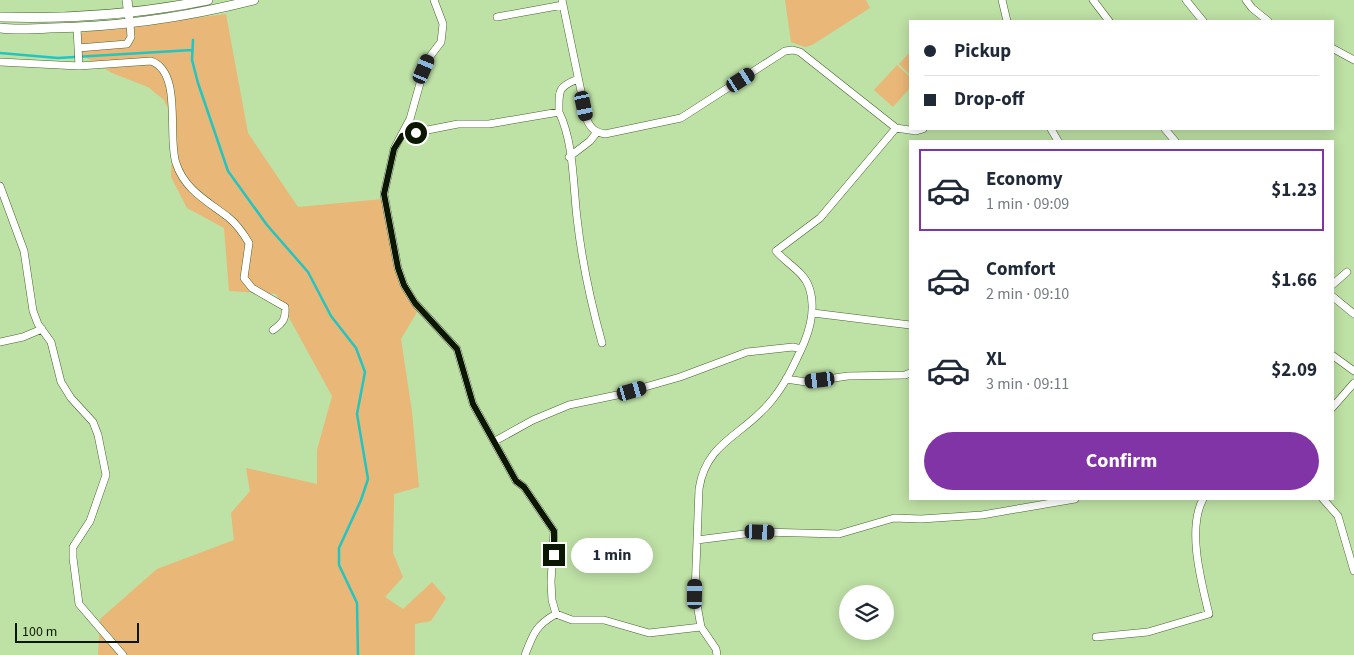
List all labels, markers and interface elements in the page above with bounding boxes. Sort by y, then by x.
text: Pickup [954,38,1011,65]
car [411,52,436,86]
car [724,66,757,94]
text: Drop-off [954,86,1024,113]
car [573,90,594,122]
route start [405,122,427,144]
text: Economy [986,166,1063,193]
icon: car [926,168,971,213]
text: $1.23 [1271,177,1317,204]
text: 1 min · 09:09 [986,193,1069,215]
text: Comfort [986,256,1056,283]
icon: car [926,258,971,303]
text: $1.66 [1271,267,1317,294]
text: 2 min · 09:10 [986,283,1069,305]
text: XL [986,346,1007,373]
icon: car [926,348,971,393]
text: $2.09 [1271,357,1317,384]
car [804,371,835,389]
text: 3 min · 09:11 [986,373,1069,395]
car [615,380,648,402]
button: Confirm [924,432,1319,490]
car [744,524,775,540]
callout: 1 min [572,538,654,572]
route end [543,544,565,566]
text: 1 min [593,544,631,566]
car [687,579,702,609]
map controls [839,585,894,640]
button: layers [839,585,894,640]
scale bar [15,620,139,643]
text: 100 m [22,622,57,642]

